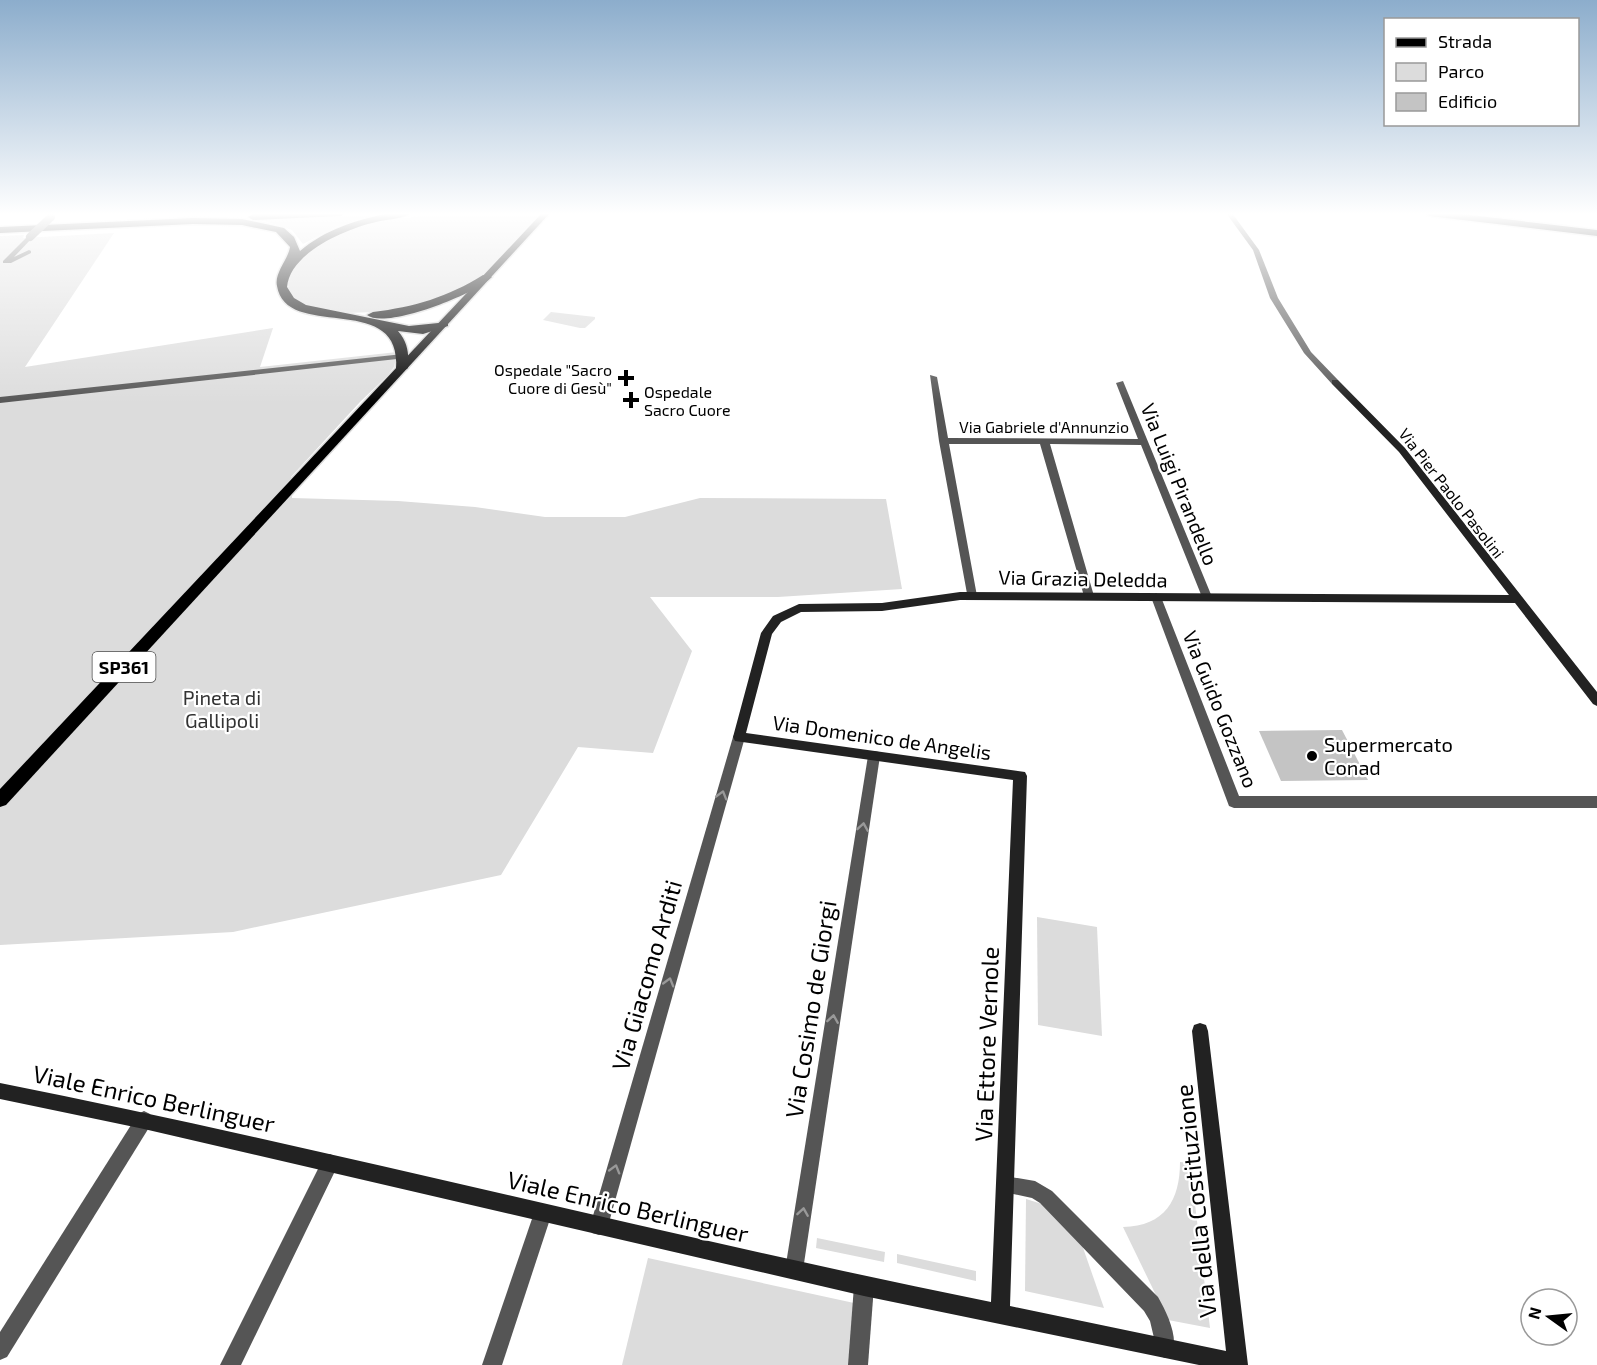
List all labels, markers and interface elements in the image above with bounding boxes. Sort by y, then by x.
legend [1384,18,1579,126]
text: Strada [1438,30,1492,52]
text: Parco [1438,60,1484,82]
text: Edificio [1438,90,1497,112]
place label: Ospedale "Sacro Cuore di Gesù" [494,360,612,397]
marker: Ospedale "Sacro Cuore di Gesù" [617,369,635,387]
place label: Ospedale Sacro Cuore [644,382,731,419]
marker: Ospedale Sacro Cuore [622,391,640,409]
street label: Via Luigi Pirandello [1137,399,1223,569]
street label: Via Gabriele d'Annunzio [959,417,1129,436]
street label: Via Pier Paolo Pasolini [1395,424,1509,562]
street label: Via Grazia Deledda [998,565,1168,591]
street label: Via Guido Gozzano [1179,627,1263,791]
road number: SP361 [92,652,156,682]
park label: Pineta di Gallipoli [183,685,261,732]
street label: Via Domenico de Angelis [771,710,993,764]
place label: Supermercato Conad [1324,732,1453,779]
marker: Supermercato Conad [1305,749,1319,763]
one-way arrow [715,790,728,800]
one-way arrow [856,822,869,832]
street label: Via Giacomo Arditi [605,876,687,1074]
street label: Via Cosimo de Giorgi [778,898,842,1120]
street label: Via Ettore Vernole [968,946,1004,1142]
one-way arrow [662,977,674,988]
one-way arrow [826,1015,838,1024]
street label: Viale Enrico Berlinguer [30,1058,278,1138]
street label: Via della Costituzione [1168,1083,1222,1319]
street label: Viale Enrico Berlinguer [505,1164,752,1248]
one-way arrow [608,1165,620,1175]
one-way arrow [796,1207,808,1217]
north arrow [1519,1287,1579,1347]
text: N [1523,1305,1545,1321]

